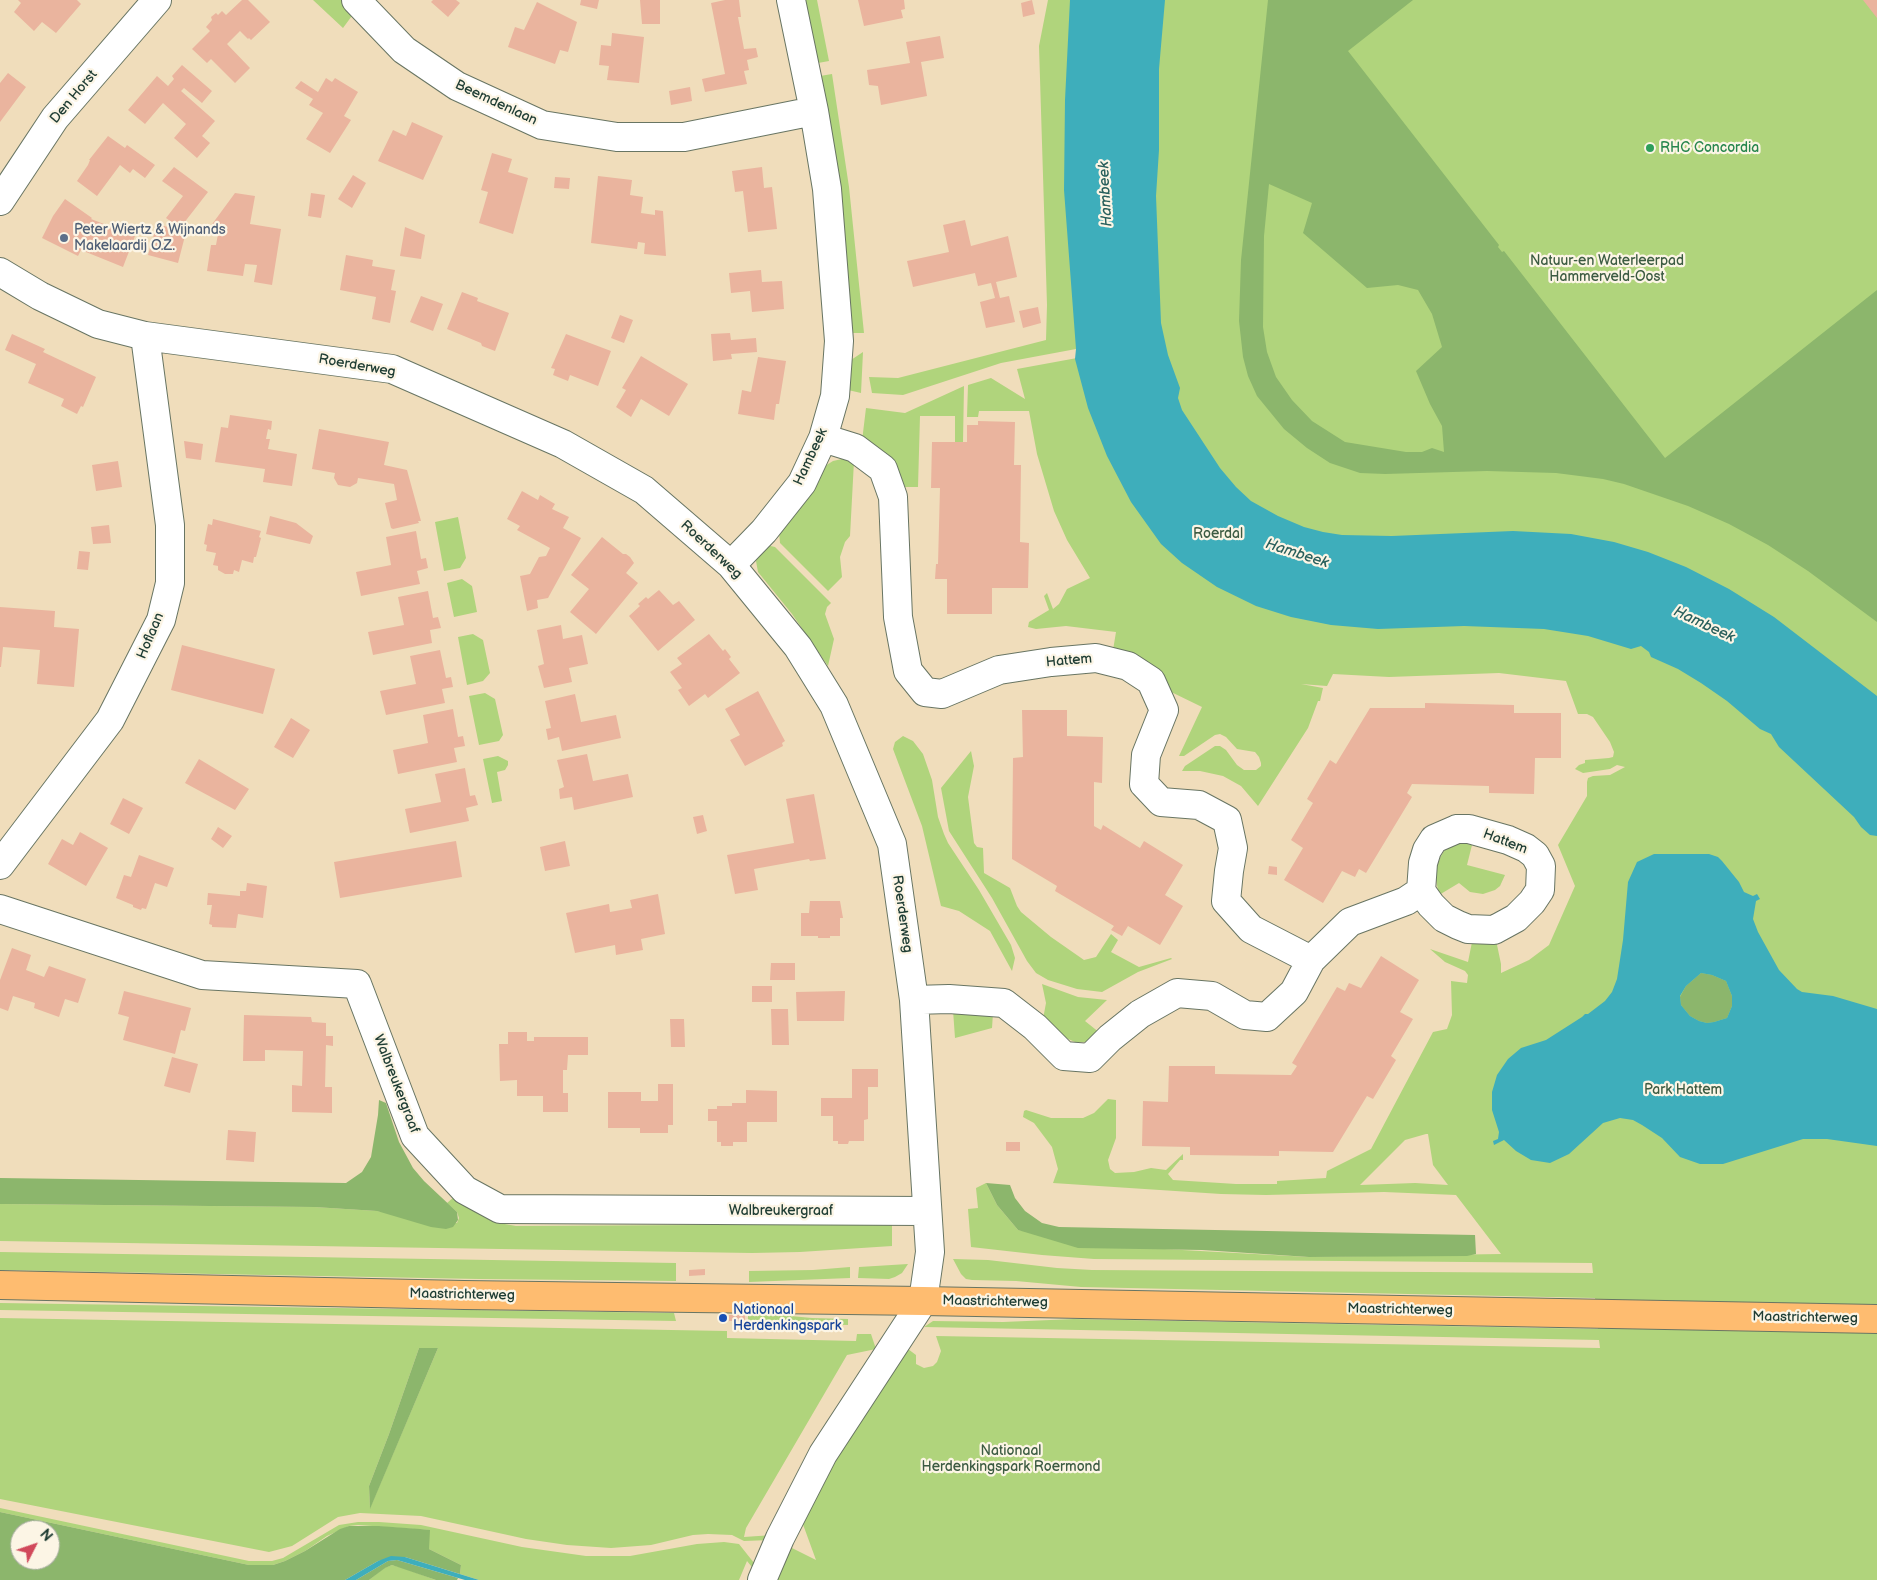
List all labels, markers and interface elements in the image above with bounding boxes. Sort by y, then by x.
street label: Den Horst [47,67,101,127]
street label: Beemdenlaan [452,77,540,129]
place label: RHC Concordia [1660,140,1759,156]
marker: RHC Concordia [1644,142,1656,154]
water label: Hambeek [1095,161,1117,227]
place label: Peter Wiertz & Wijnands Makelaardij O.Z. [74,222,226,254]
marker: Peter Wiertz & Wijnands Makelaardij O.Z. [58,232,70,244]
park label: Natuur-en Waterleerpad Hammerveld-Oost [1530,253,1684,286]
street label: Roerderweg [317,351,397,381]
street label: Hambeek [790,426,832,488]
street label: Roerderweg [677,517,745,583]
park label: Roerdal [1193,526,1243,542]
water label: Hambeek [1263,535,1331,573]
water label: Hambeek [1671,603,1737,647]
street label: Hoflaan [134,610,168,662]
street label: Hattem [1045,651,1093,671]
street label: Hattem [1480,826,1530,858]
street label: Roerderweg [888,874,916,954]
street label: Walbreukergraaf [369,1032,423,1136]
park label: Park Hattem [1644,1082,1722,1098]
street label: Walbreukergraaf [729,1203,833,1219]
street label: Maastrichterweg [409,1286,515,1304]
street label: Maastrichterweg [942,1293,1048,1311]
street label: Maastrichterweg [1347,1301,1453,1319]
place label: Nationaal Herdenkingspark [733,1302,842,1334]
street label: Maastrichterweg [1752,1309,1858,1327]
marker: Nationaal Herdenkingspark [717,1312,729,1324]
park label: Nationaal Herdenkingspark Roermond [921,1443,1101,1475]
north arrow [10,1520,60,1570]
text: N [36,1526,56,1545]

